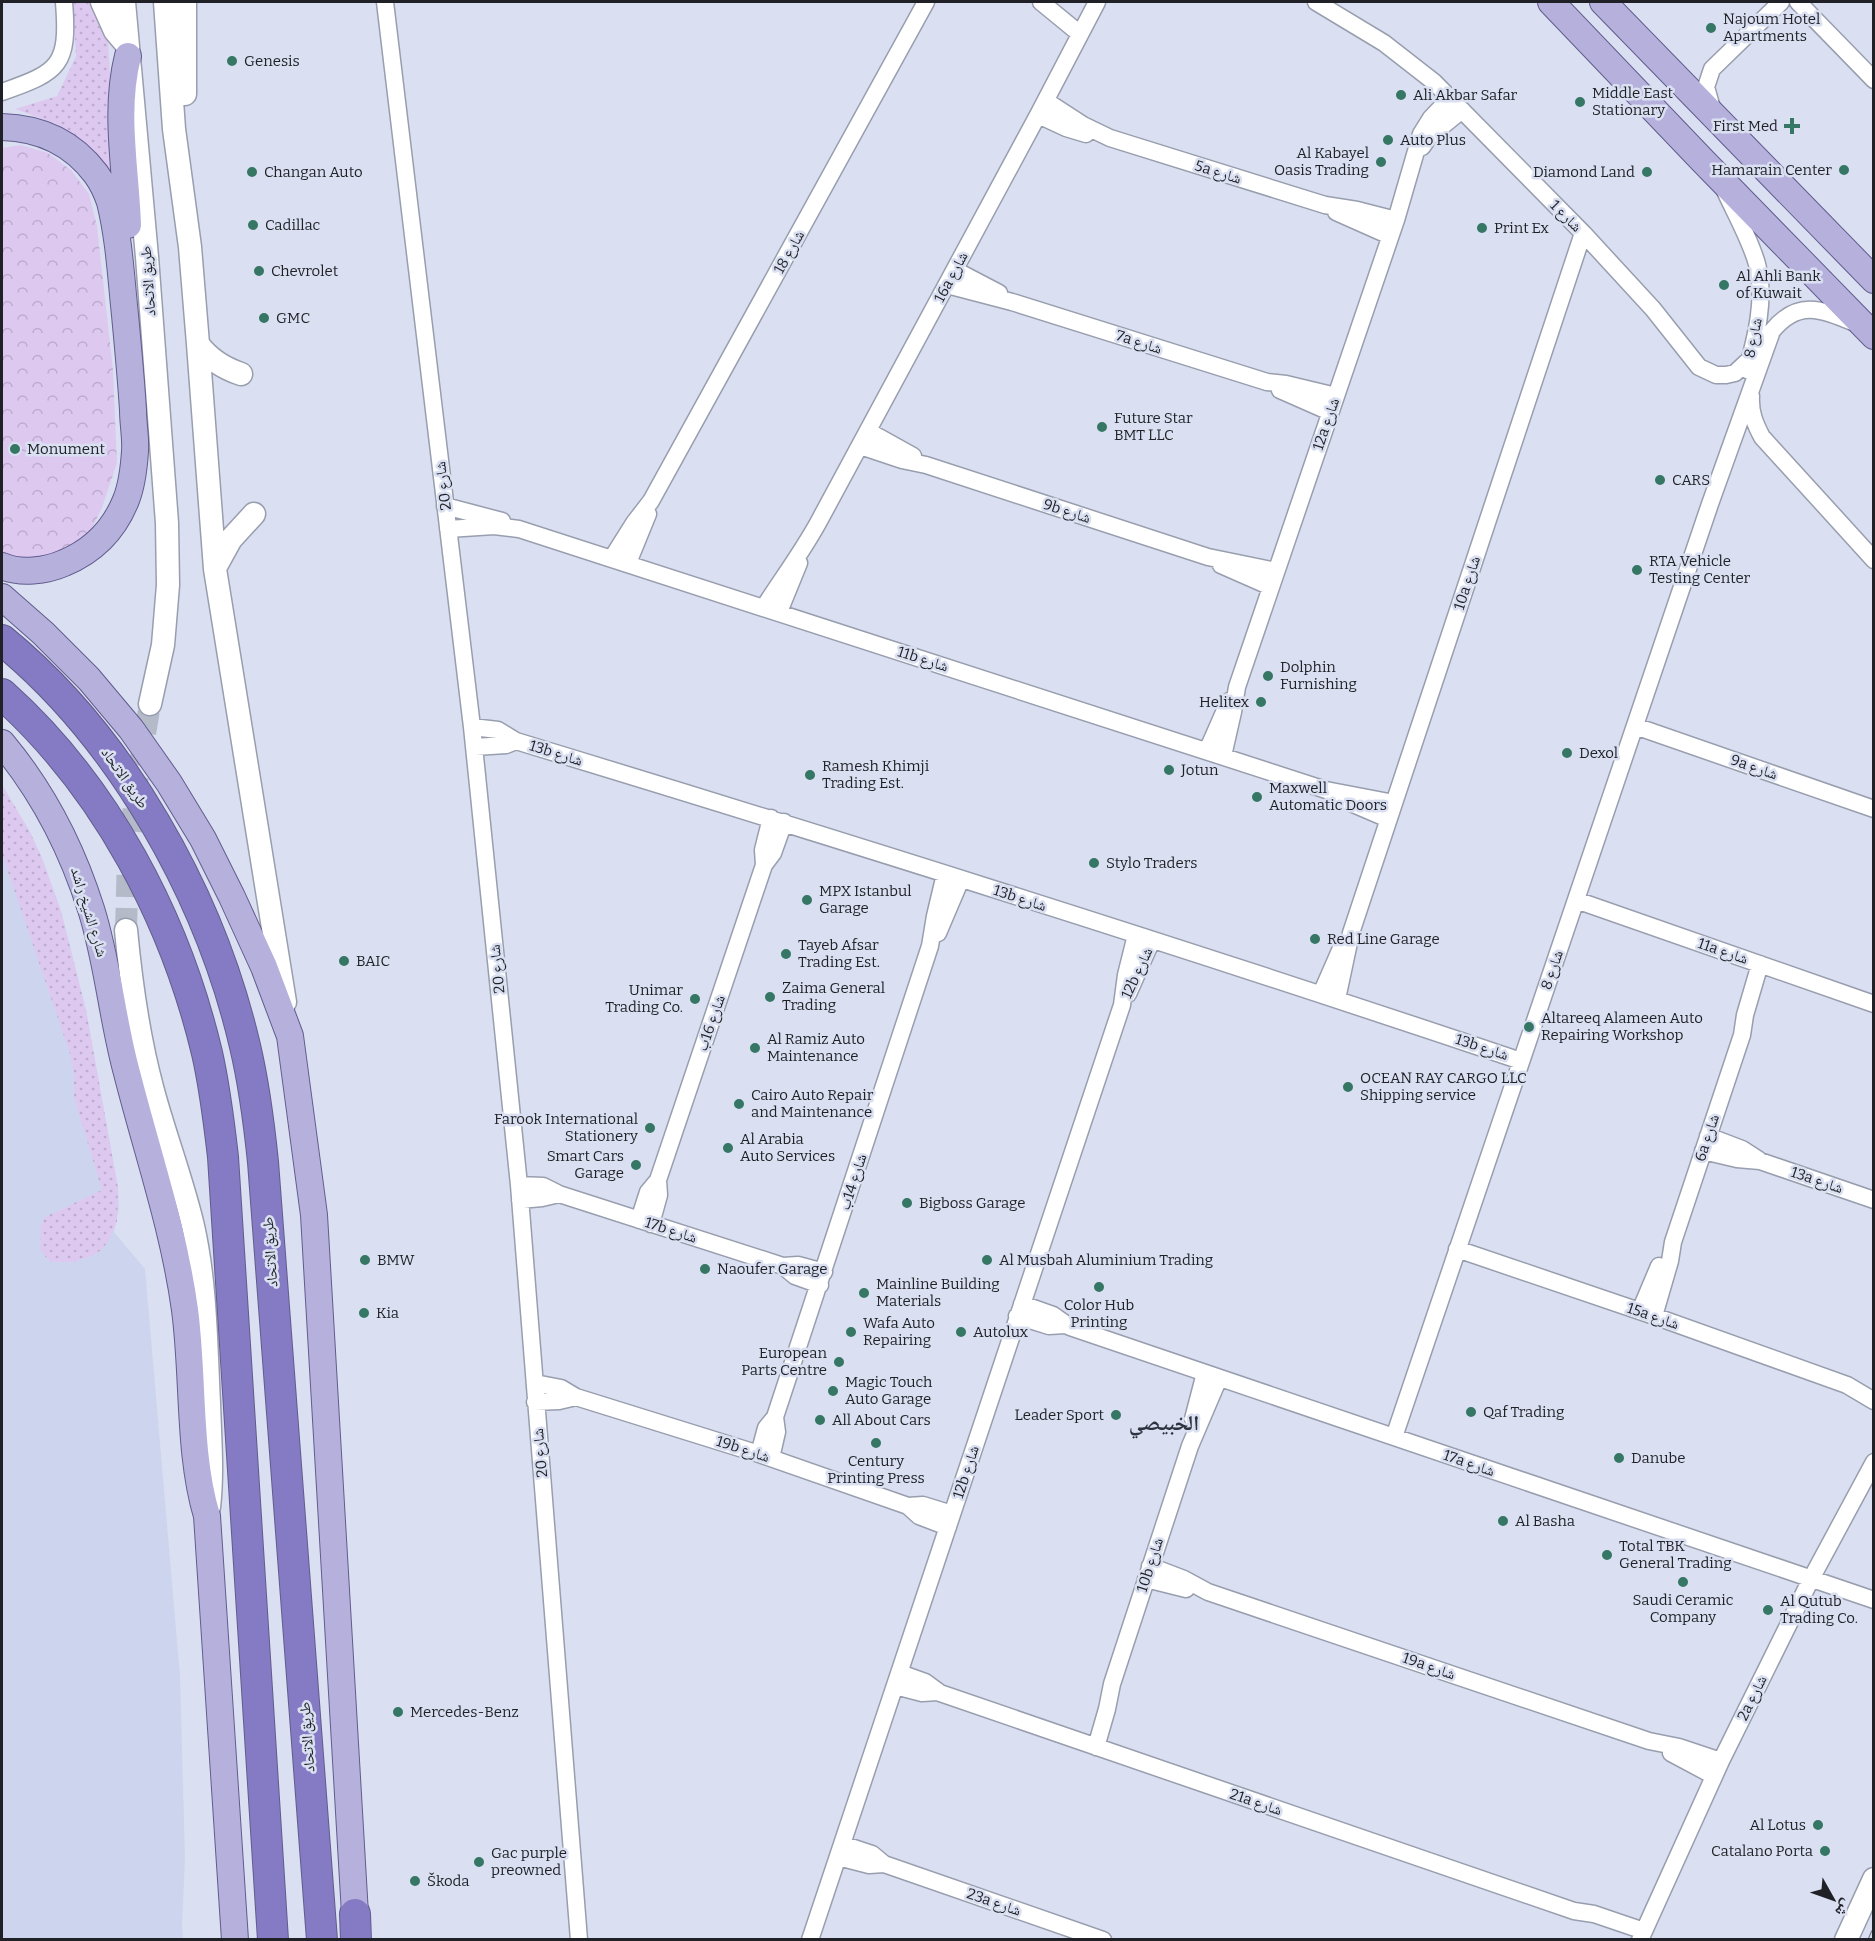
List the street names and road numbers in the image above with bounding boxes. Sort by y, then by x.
street label: 5a شارع [1192,156,1244,189]
street label: شارع 1 [1546,196,1586,236]
street label: شارع 18 [770,227,809,277]
street label: طريق الاتحاد [137,245,160,317]
street label: 16a شارع [930,249,973,306]
street label: شارع 8 [1740,316,1767,360]
street label: 7a شارع [1113,326,1164,359]
street label: 12a شارع [1309,395,1344,453]
street label: شارع 20 [431,460,456,512]
street label: 9b شارع [1041,495,1093,528]
street label: 10a شارع [1450,554,1485,612]
street label: 11b شارع [895,642,951,677]
street label: 13b شارع [527,736,585,771]
street label: طريق الاتحاد [97,744,153,813]
street label: 9a شارع [1728,751,1780,784]
street label: شارع الشيخ راشد [66,865,111,959]
street label: 13b شارع [991,881,1049,916]
street label: 11a شارع [1695,934,1751,969]
street label: شارع 20 [485,943,510,994]
street label: 12b شارع [1117,944,1158,1002]
street label: شارع 8 [1537,948,1568,992]
street label: شارع 16ب [693,993,730,1054]
street label: 13b شارع [1453,1030,1511,1065]
street label: 6a شارع [1691,1112,1724,1164]
street label: شارع 14ب [835,1152,872,1213]
street label: 13a شارع [1788,1163,1846,1198]
street label: 17b شارع [642,1213,699,1248]
street label: طريق الاتحاد [259,1216,282,1288]
street label: 15a شارع [1624,1299,1682,1334]
street label: شارع 20 [529,1427,552,1478]
street label: 19b شارع [714,1432,772,1467]
street label: 12b شارع [949,1443,984,1501]
street label: 17a شارع [1441,1446,1497,1481]
street label: 10b شارع [1133,1536,1168,1595]
street label: 19a شارع [1400,1649,1458,1684]
street label: 2a شارع [1733,1672,1772,1724]
street label: طريق الاتحاد [296,1701,319,1773]
street label: 21a شارع [1227,1785,1285,1820]
street label: 23a شارع [964,1884,1024,1921]

